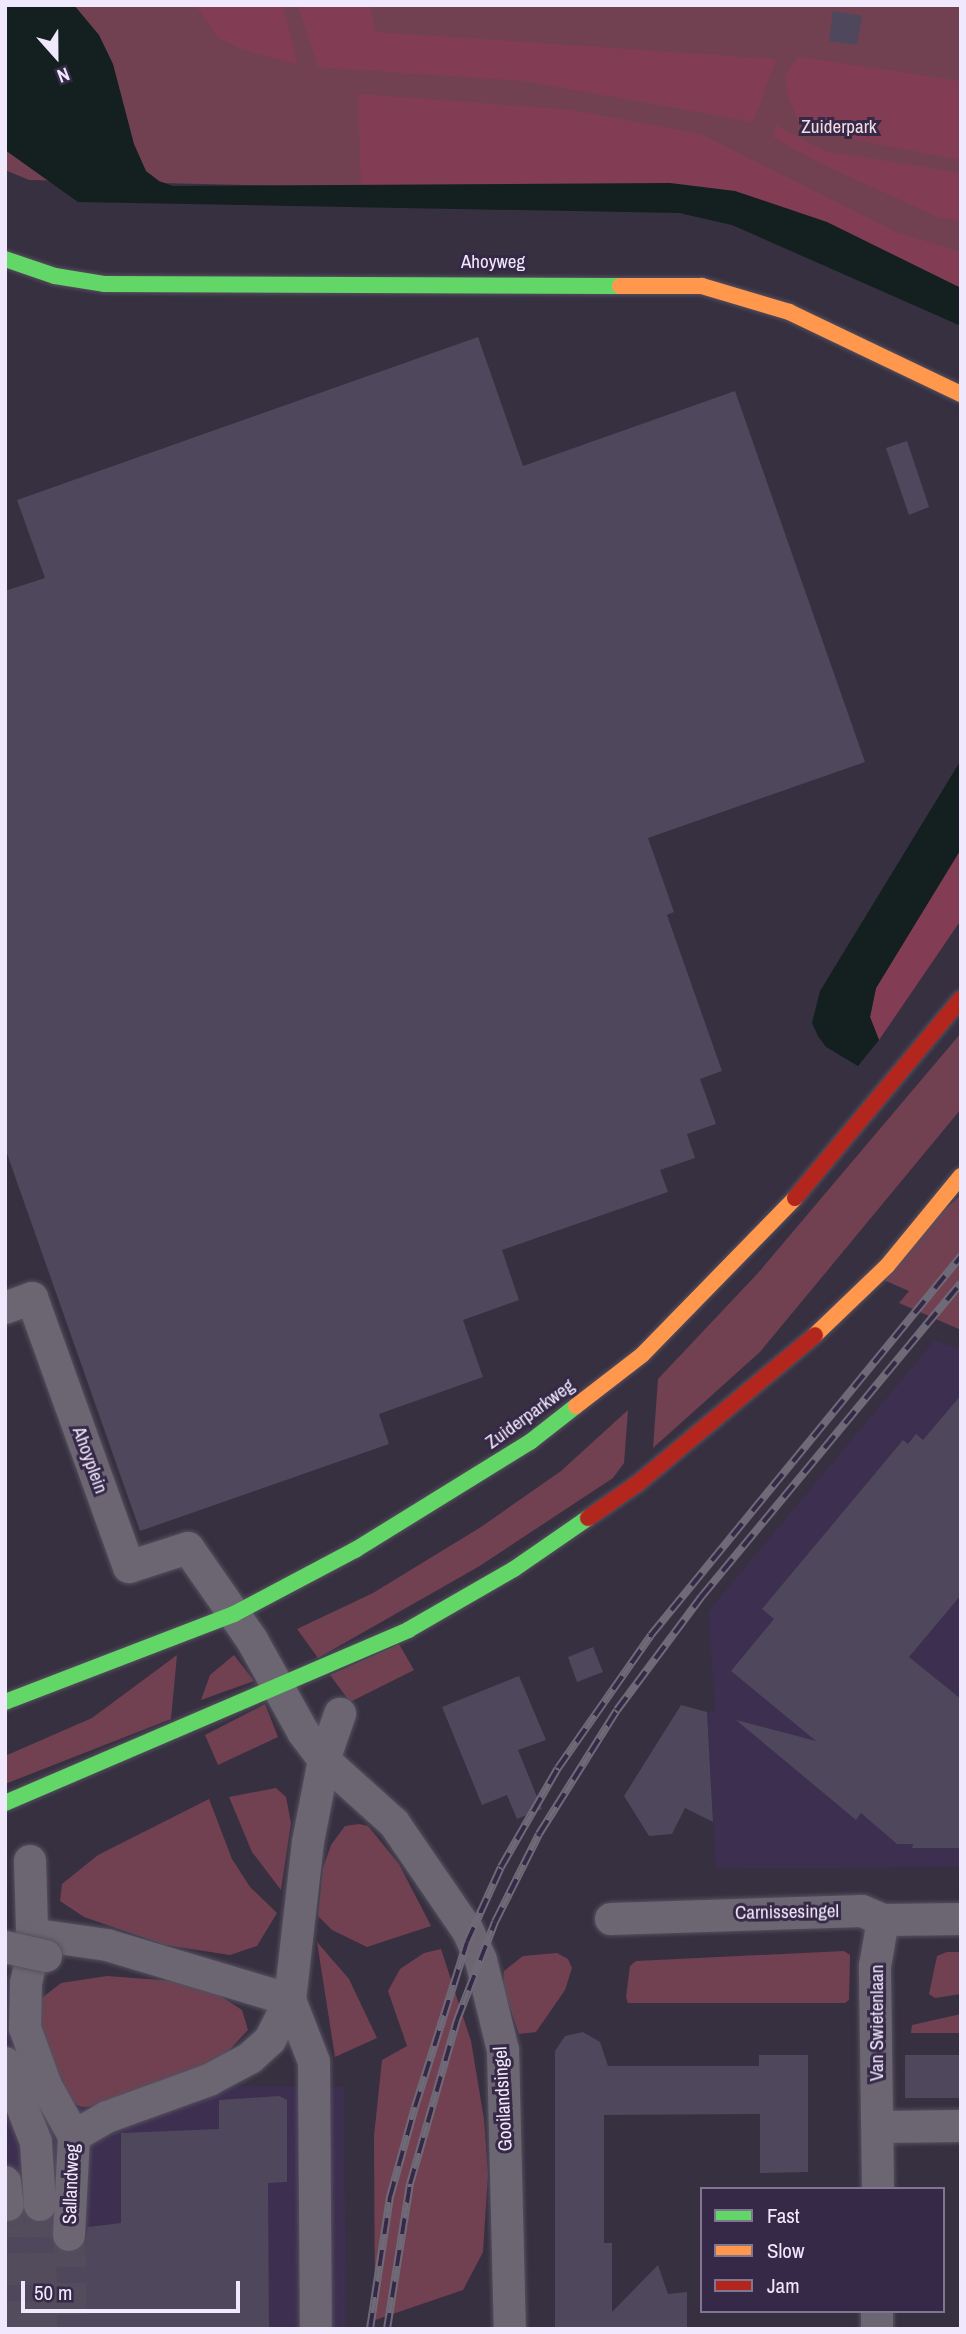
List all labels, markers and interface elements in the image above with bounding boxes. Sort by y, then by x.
north arrow [21,21,91,91]
text: N [54,61,73,90]
park label: Zuiderpark [801,116,877,138]
street label: Ahoyweg [461,251,525,273]
street label: Zuiderparkweg [481,1374,579,1454]
street label: Ahoyplein [67,1424,113,1496]
street label: Carnissesingel [735,1900,839,1924]
street label: Van Swietenlaan [866,1965,888,2081]
street label: Gooilandsingel [489,2046,517,2152]
street label: Sallandweg [58,2143,84,2225]
legend [700,2187,945,2313]
text: Fast [767,2201,800,2230]
text: Slow [767,2236,804,2265]
scale bar [24,2268,243,2312]
text: Jam [767,2271,800,2300]
text: 50 m [34,2278,72,2307]

